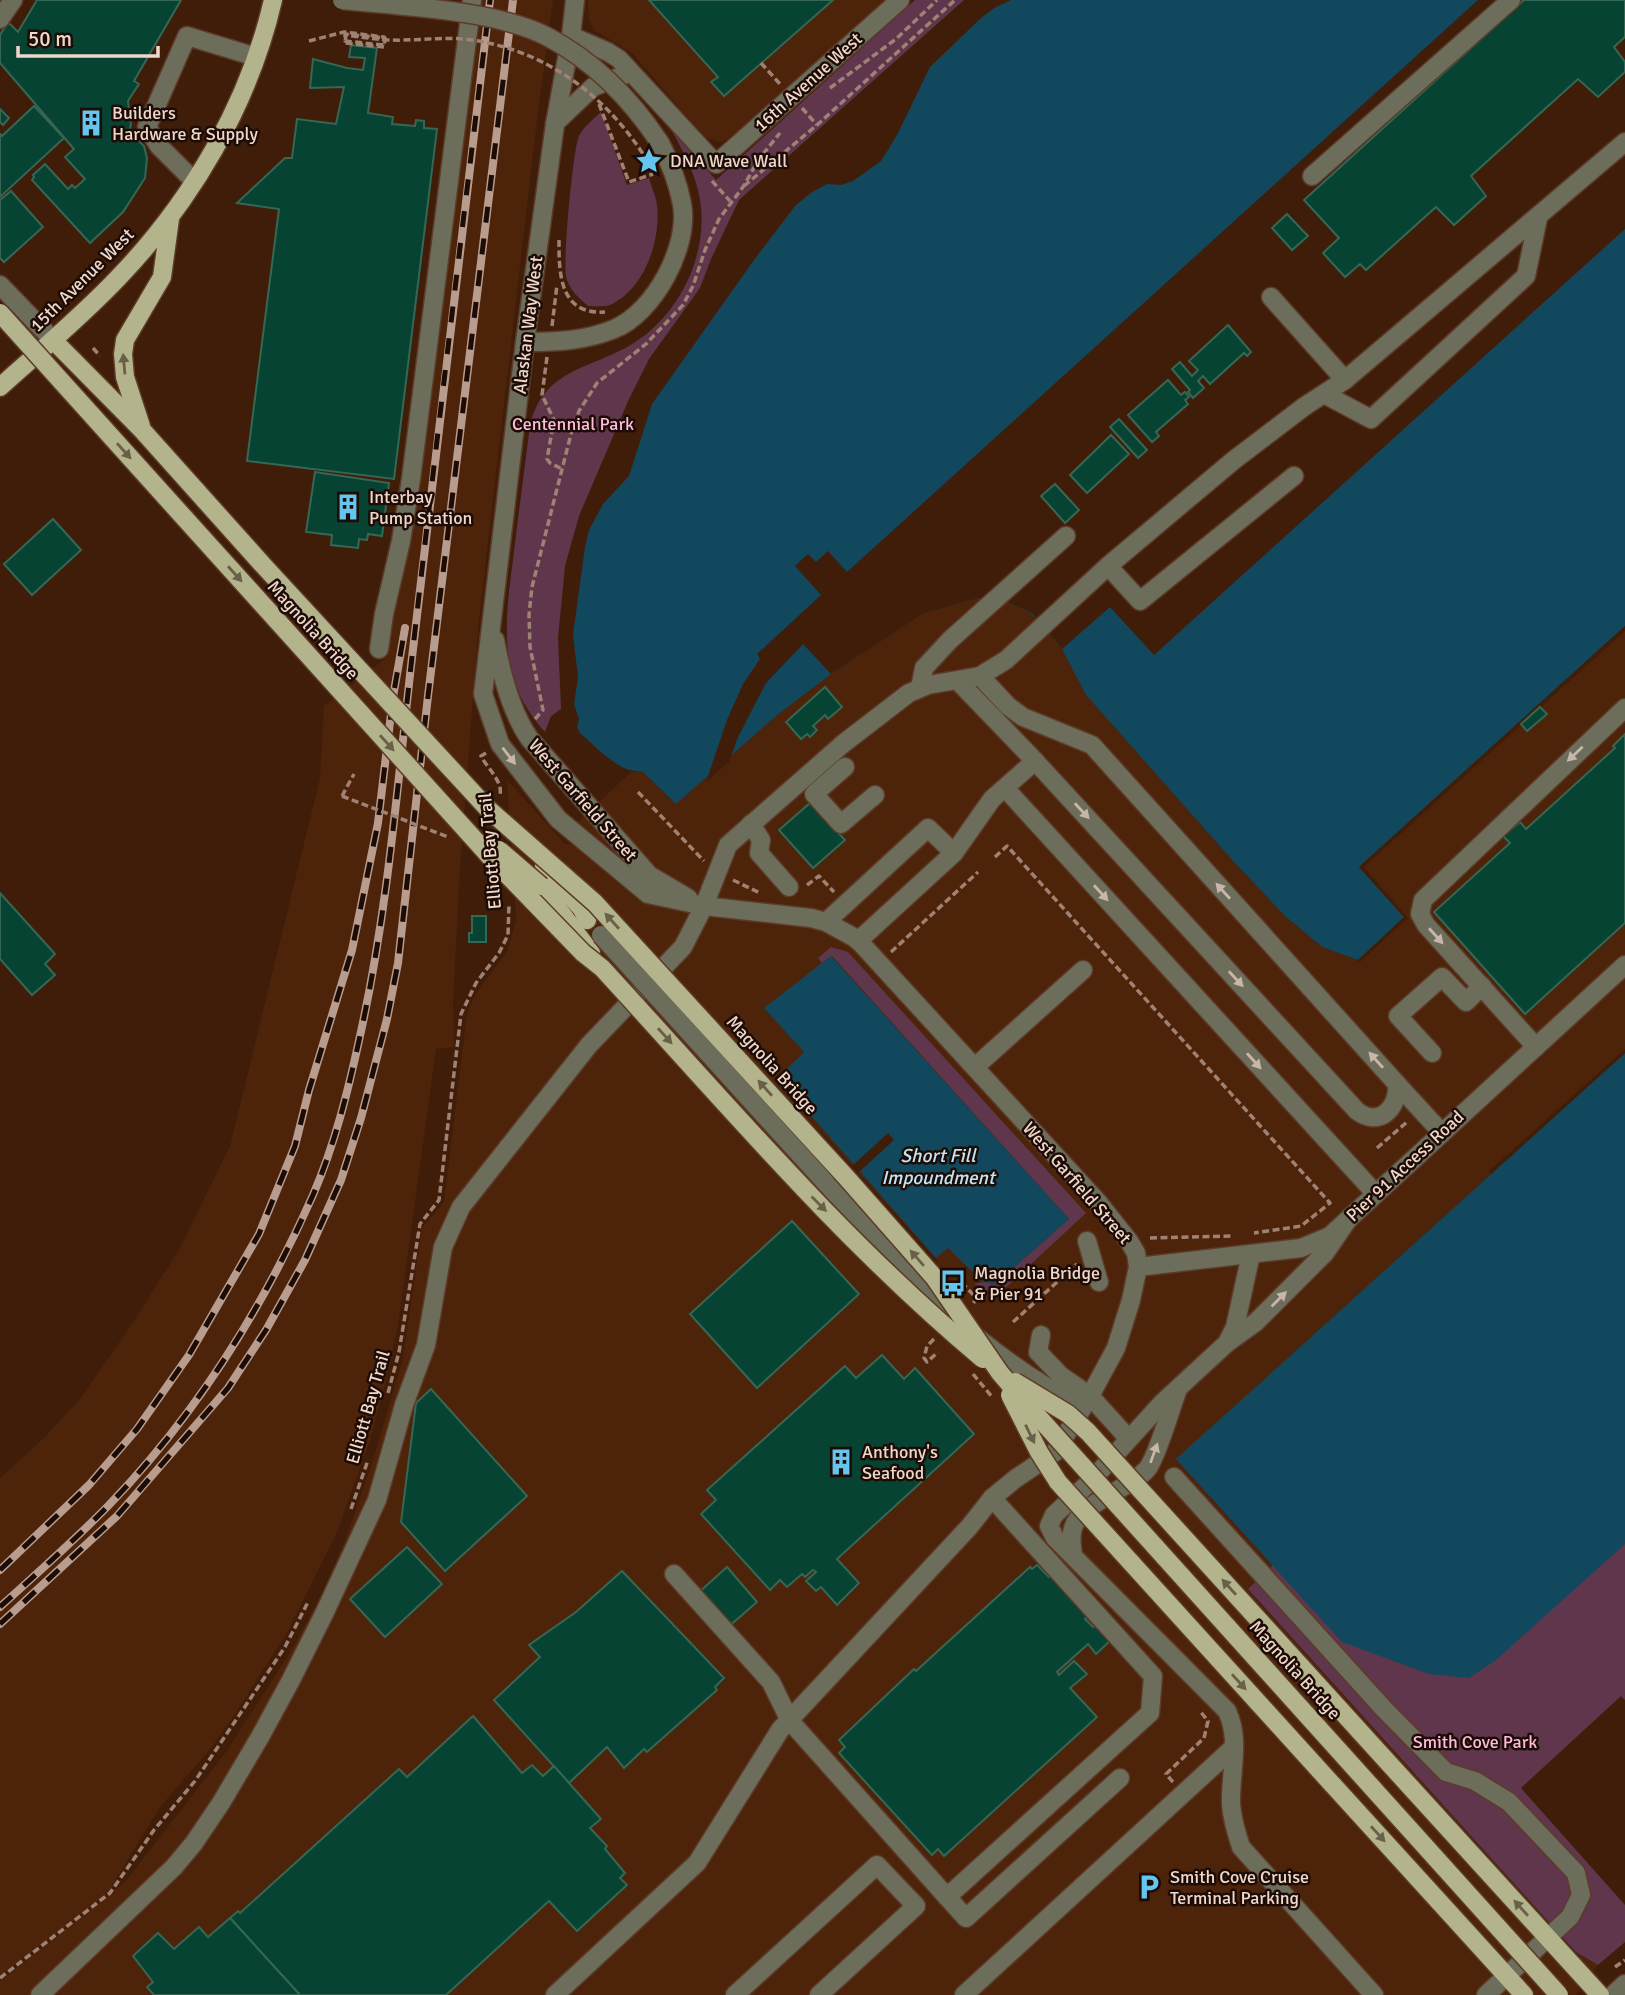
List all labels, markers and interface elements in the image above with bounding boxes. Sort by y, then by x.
scale bar [18,14,158,58]
text: 50 m [28,26,72,52]
street label: 16th Avenue West [750,28,866,136]
place label: Builders Hardware & Supply [112,102,259,145]
building icon: Builders Hardware & Supply [76,108,106,138]
place icon: DNA Wave Wall [634,146,664,176]
place label: DNA Wave Wall [670,150,787,172]
street label: 15th Avenue West [26,224,138,336]
street label: Alaskan Way West [509,255,547,395]
one-way arrow [118,353,129,375]
park label: Centennial Park [512,413,634,435]
one-way arrow [116,442,132,460]
place label: Interbay Pump Station [369,486,472,529]
building icon: Interbay Pump Station [333,492,363,522]
one-way arrow [227,565,243,583]
street label: Magnolia Bridge [263,576,363,684]
one-way arrow [379,734,395,752]
street label: West Garfield Street [524,734,642,866]
one-way arrow [502,746,517,764]
one-way arrow [1567,746,1584,763]
street label: Elliott Bay Trail [474,792,506,910]
one-way arrow [1073,802,1089,819]
one-way arrow [1216,883,1232,900]
one-way arrow [1093,884,1109,902]
one-way arrow [604,913,620,930]
one-way arrow [1428,927,1444,944]
one-way arrow [1227,970,1243,987]
street label: Magnolia Bridge [722,1011,822,1119]
one-way arrow [657,1027,673,1045]
one-way arrow [1246,1052,1262,1070]
one-way arrow [1368,1052,1384,1069]
one-way arrow [758,1080,774,1097]
street label: Pier 91 Access Road [1342,1106,1468,1226]
street label: West Garfield Street [1018,1117,1136,1249]
water label: Short Fill Impoundment [881,1144,997,1190]
one-way arrow [811,1196,827,1212]
one-way arrow [909,1249,925,1267]
place label: Magnolia Bridge & Pier 91 [974,1262,1100,1305]
bus stop icon: Magnolia Bridge & Pier 91 [938,1268,968,1298]
one-way arrow [1270,1292,1287,1308]
street label: Elliott Bay Trail [341,1348,395,1466]
one-way arrow [1024,1424,1035,1444]
place label: Anthony's Seafood [862,1441,938,1484]
one-way arrow [1149,1442,1160,1463]
building icon: Anthony's Seafood [826,1447,856,1477]
one-way arrow [1221,1578,1237,1596]
street label: Magnolia Bridge [1245,1616,1345,1724]
one-way arrow [1231,1673,1247,1691]
park label: Smith Cove Park [1413,1731,1537,1753]
one-way arrow [1369,1825,1385,1842]
place label: Smith Cove Cruise Terminal Parking [1170,1866,1309,1909]
parking icon: Smith Cove Cruise Terminal Parking [1134,1872,1164,1902]
one-way arrow [1513,1900,1529,1917]

